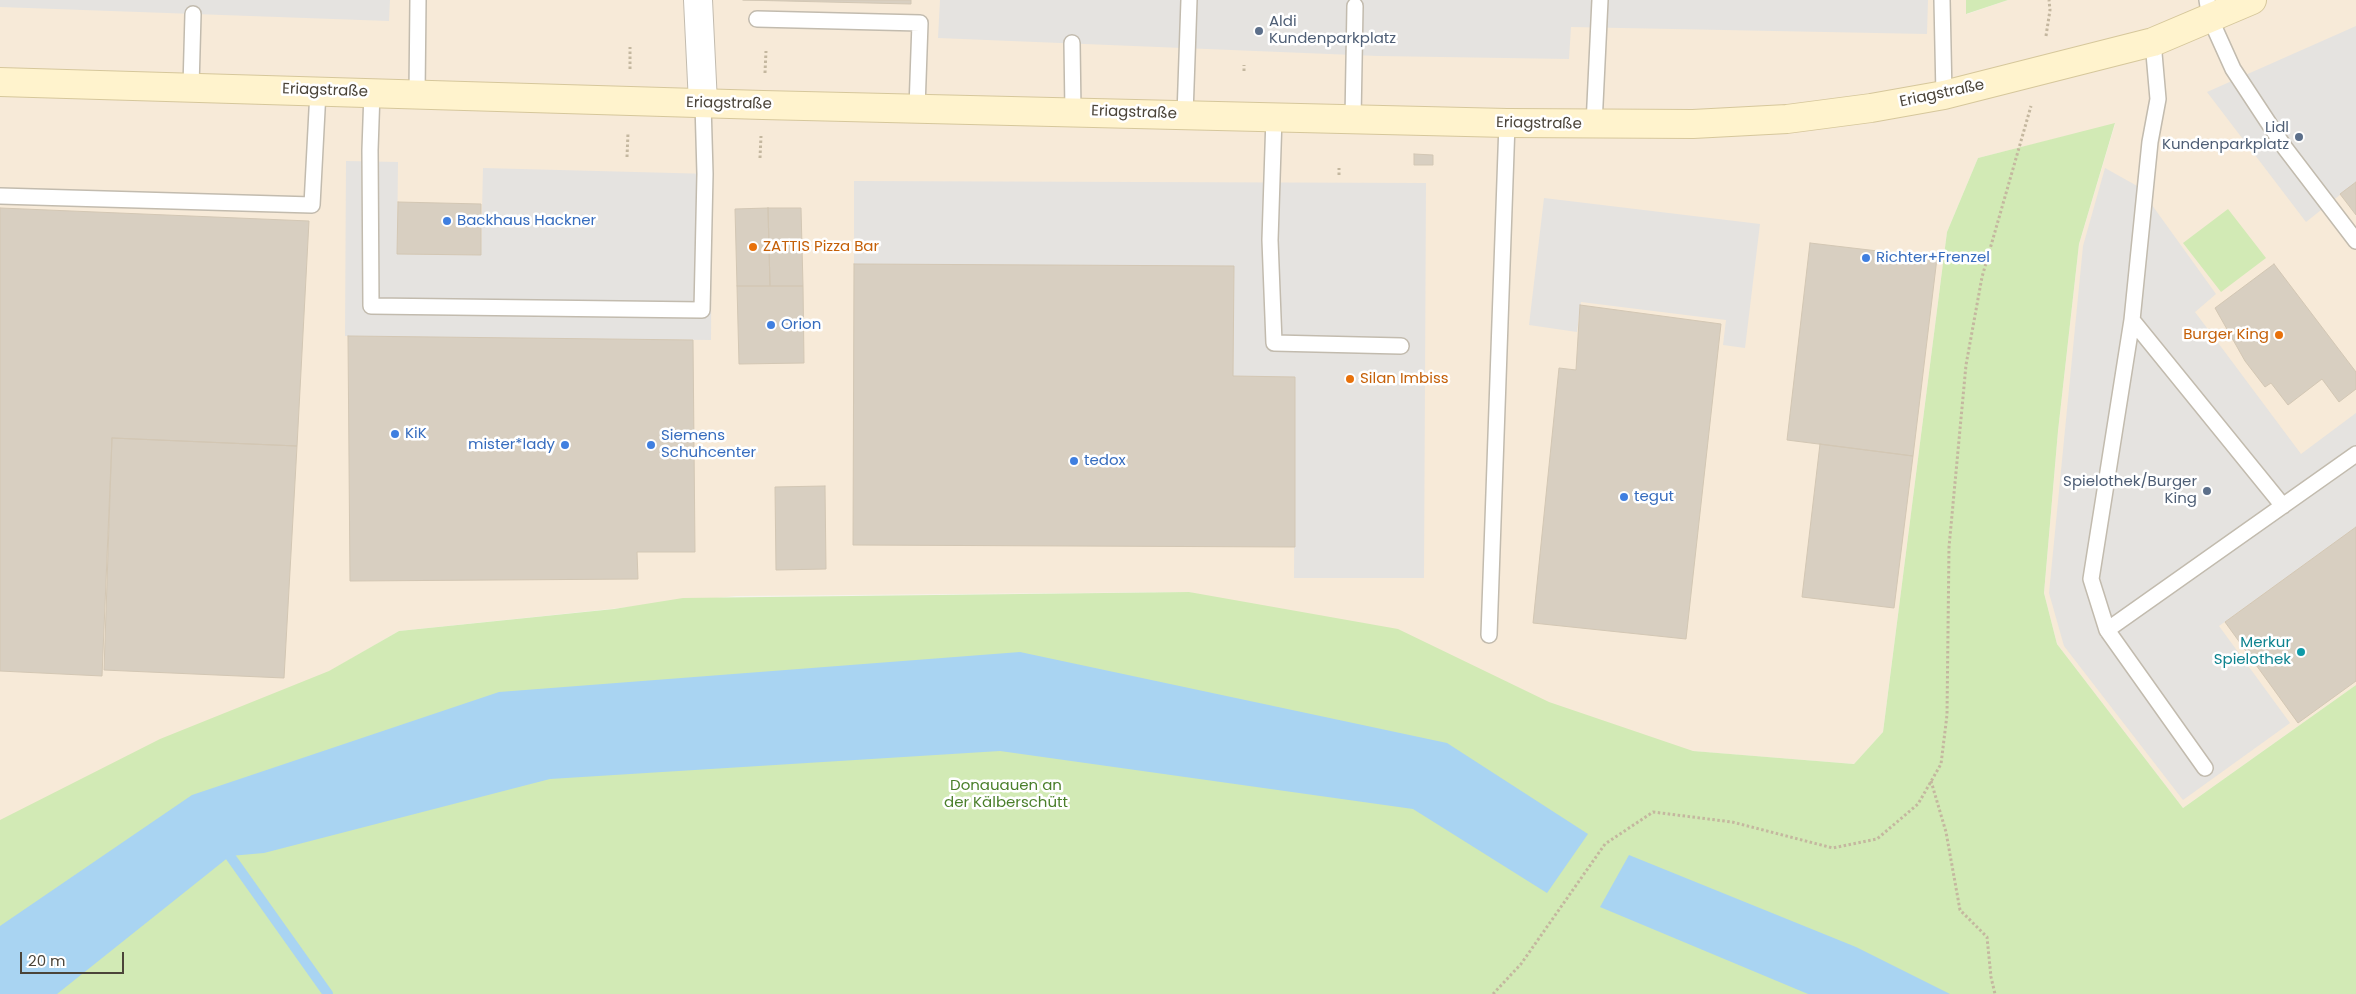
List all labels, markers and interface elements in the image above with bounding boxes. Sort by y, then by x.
place label: Aldi Kundenparkplatz [1269,13,1396,48]
marker: Aldi Kundenparkplatz [1253,25,1265,37]
street label: Eriagstraße [1898,76,1986,112]
street label: Eriagstraße [282,81,368,101]
street label: Eriagstraße [686,94,772,114]
street label: Eriagstraße [1091,103,1177,123]
street label: Eriagstraße [1496,114,1582,134]
place label: Lidl Kundenparkplatz [2162,119,2289,154]
marker: Lidl Kundenparkplatz [2293,131,2305,143]
place label: Backhaus Hackner [457,212,596,230]
marker: Backhaus Hackner [441,215,453,227]
place label: ZATTIS Pizza Bar [763,238,879,256]
marker: ZATTIS Pizza Bar [747,241,759,253]
place label: Richter+Frenzel [1876,249,1990,267]
marker: Richter+Frenzel [1860,252,1872,264]
place label: Orion [781,316,821,334]
marker: Orion [765,319,777,331]
place label: Burger King [2183,326,2269,344]
marker: Burger King [2273,329,2285,341]
place label: Silan Imbiss [1360,370,1449,388]
marker: Silan Imbiss [1344,373,1356,385]
place label: KiK [405,425,427,443]
place label: Siemens Schuhcenter [661,427,756,462]
marker: KiK [389,428,401,440]
place label: mister*lady [468,436,555,454]
marker: mister*lady [559,439,571,451]
marker: Siemens Schuhcenter [645,439,657,451]
place label: tedox [1084,452,1126,470]
marker: tedox [1068,455,1080,467]
place label: Spielothek/Burger King [2063,473,2197,508]
marker: Spielothek/Burger King [2201,485,2213,497]
place label: tegut [1634,488,1674,506]
marker: tegut [1618,491,1630,503]
place label: Merkur Spielothek [2214,634,2291,669]
marker: Merkur Spielothek [2295,646,2307,658]
park label: Donauauen an der Kälberschütt [944,777,1068,812]
scale bar [22,942,126,974]
text: 20 m [28,950,66,971]

